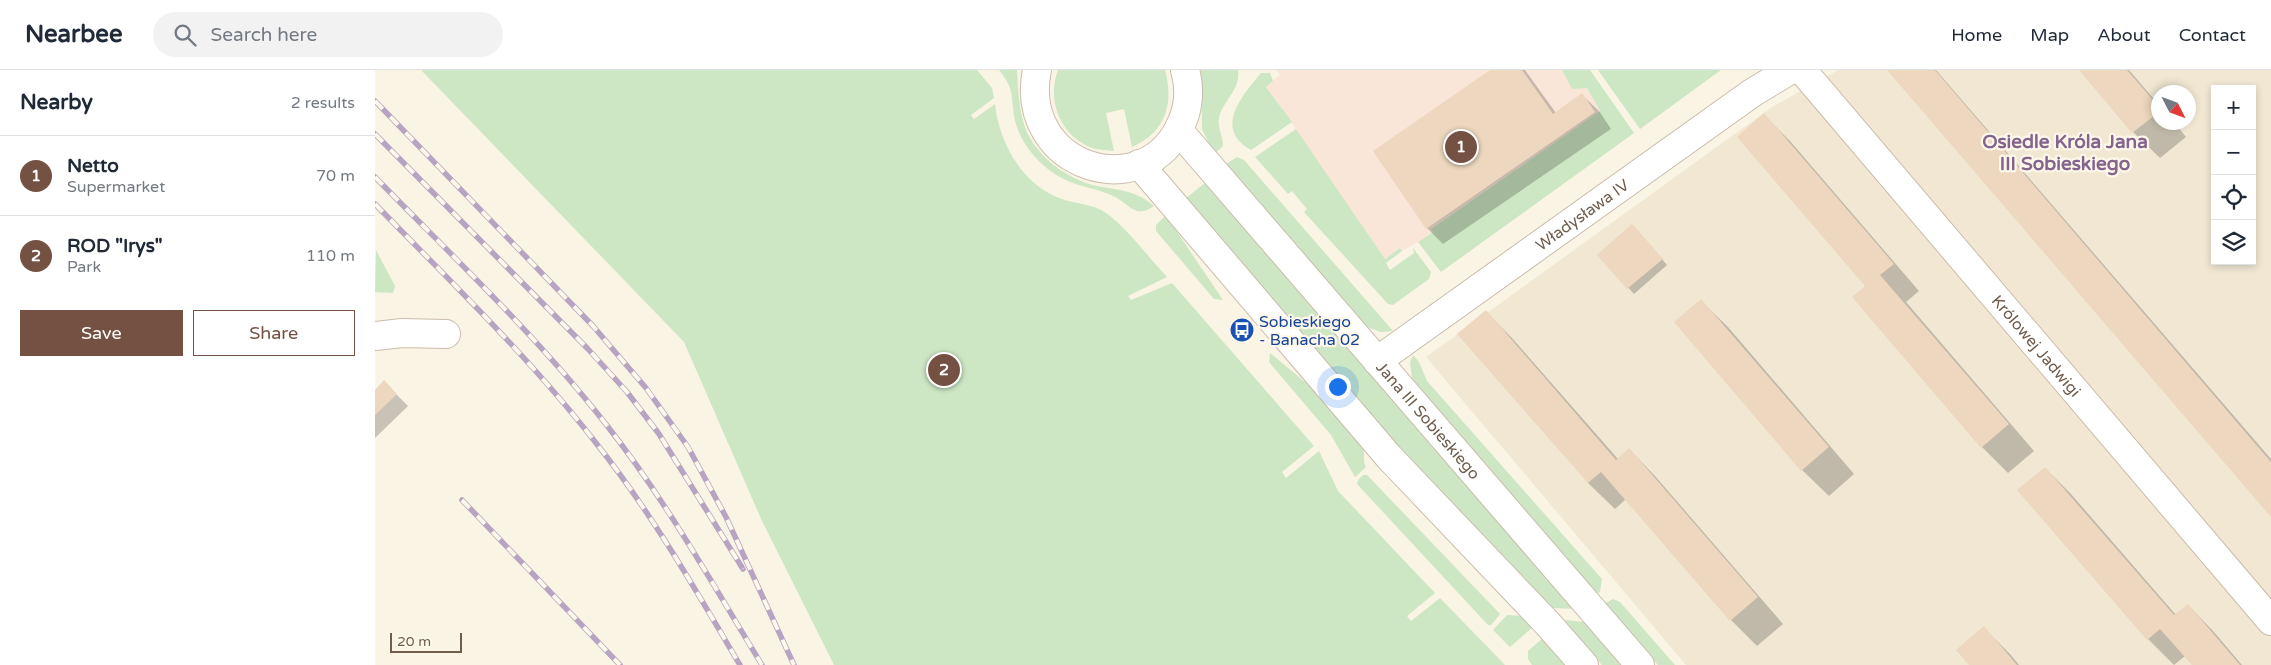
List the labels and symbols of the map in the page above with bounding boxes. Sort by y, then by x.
north arrow [2151,85,2196,130]
pin: 1 [1445,128,1477,166]
district label: Osiedle Króla Jana III Sobieskiego [1982,131,2148,176]
street label: Władysława IV [1532,175,1633,255]
street label: Królowej Jadwigi [1987,291,2085,401]
place label: Sobieskiego - Banacha 02 [1259,312,1360,350]
bus stop icon: Sobieskiego - Banacha 02 [1229,317,1255,343]
pin: 2 [928,351,960,389]
street label: Jana III Sobieskiego [1372,358,1484,484]
your location [1325,374,1351,400]
scale bar [390,630,463,653]

